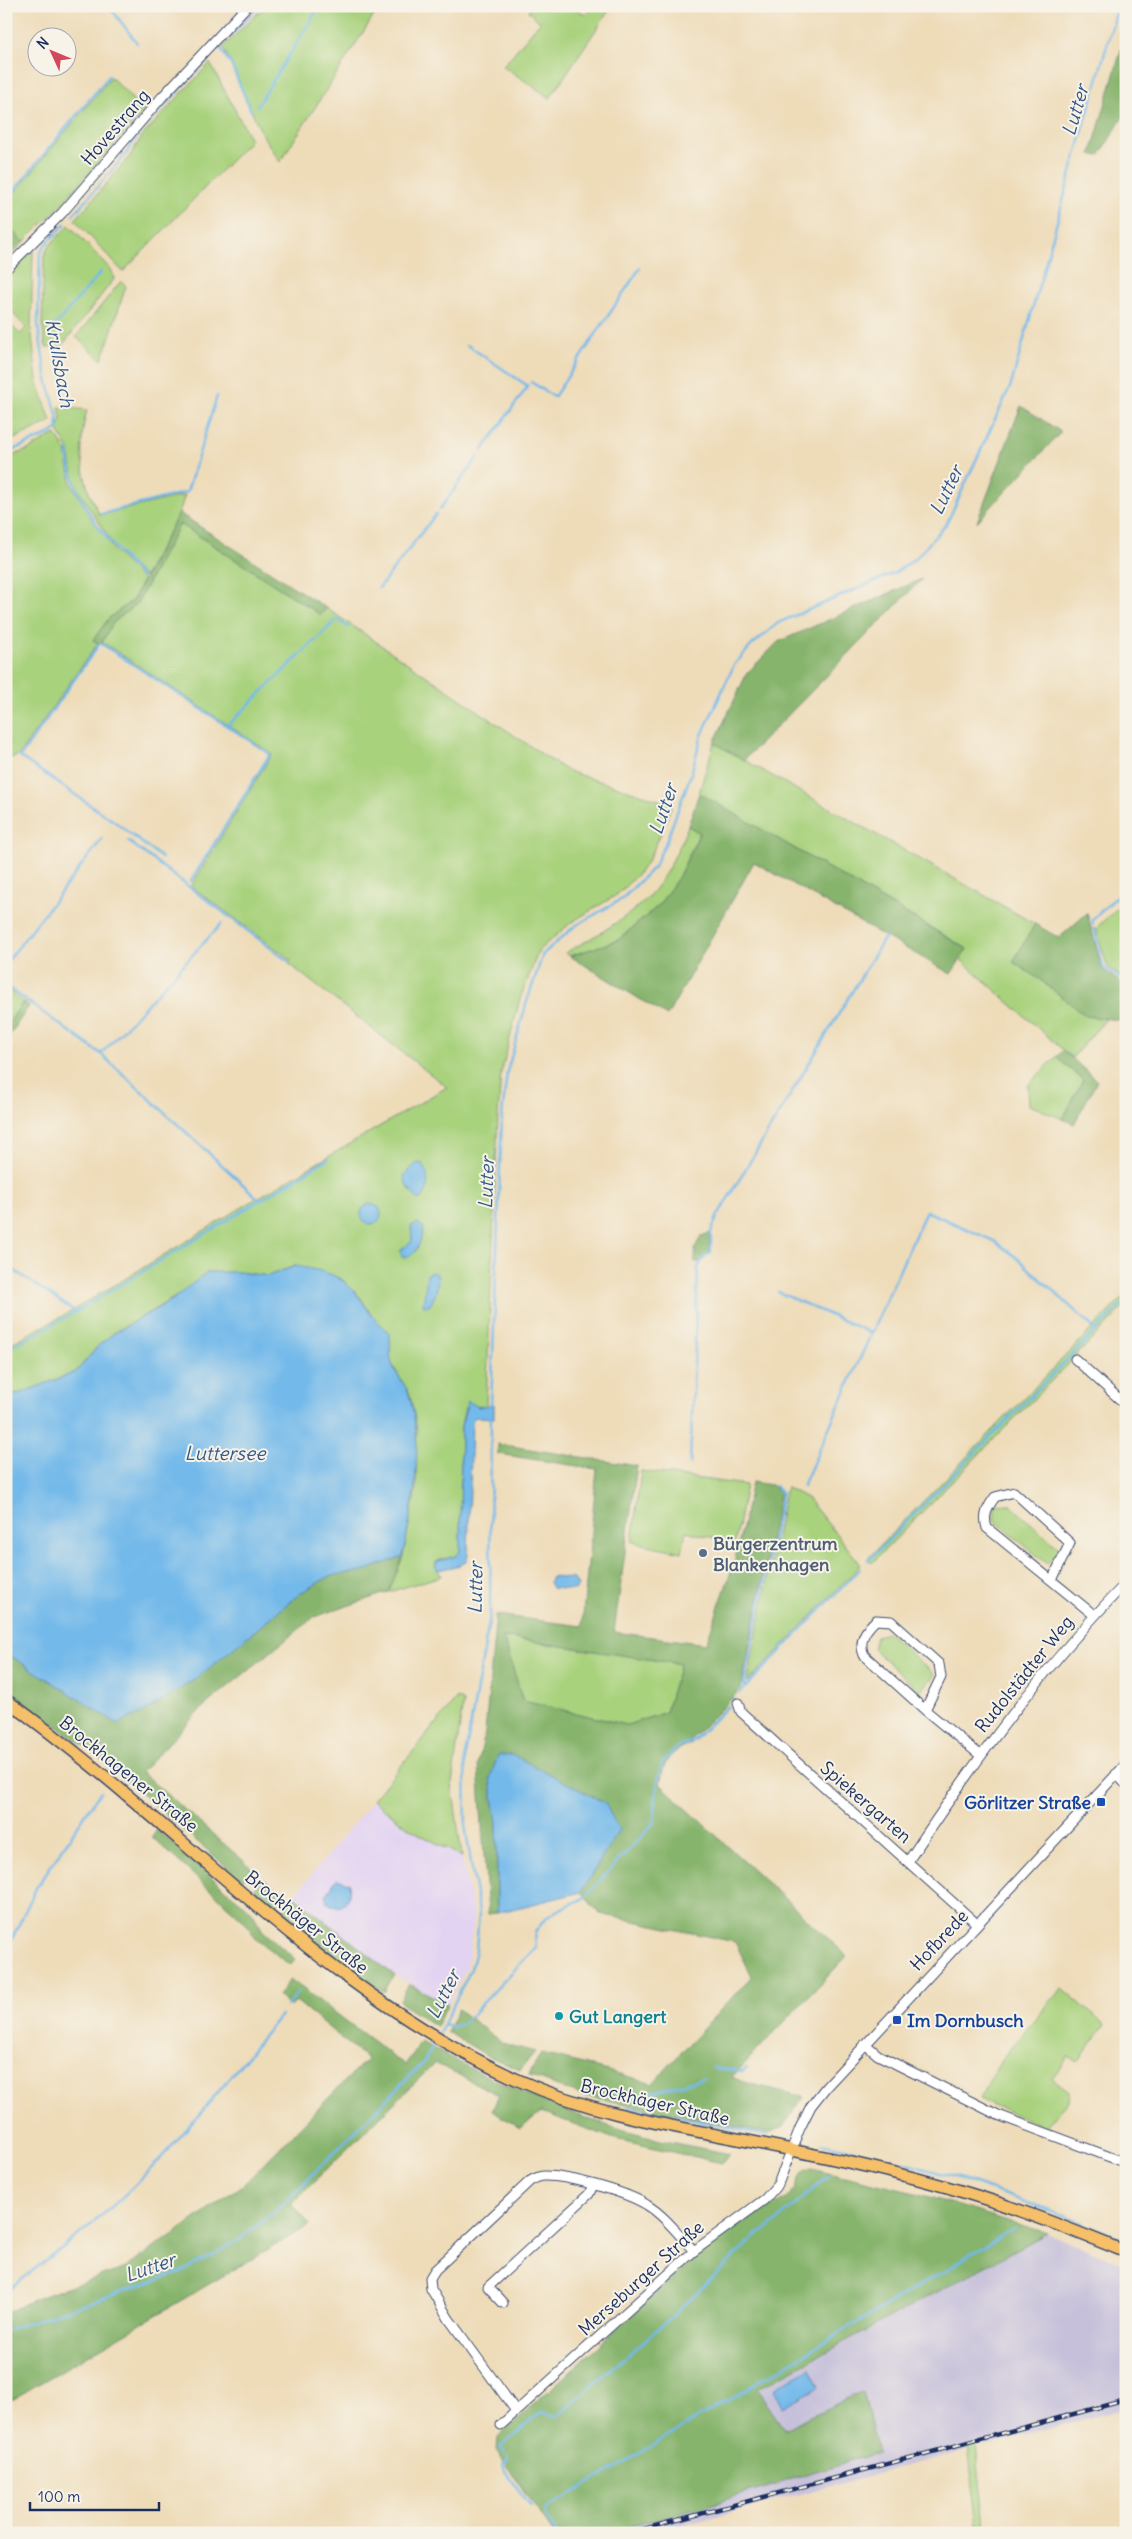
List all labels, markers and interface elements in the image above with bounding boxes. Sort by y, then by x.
north arrow [28,28,78,78]
text: N [33,33,52,53]
water label: Lutter [1056,80,1094,138]
street label: Hovestrang [76,84,154,170]
water label: Krullsbach [40,317,80,410]
water label: Lutter [924,459,969,519]
water label: Lutter [643,778,684,837]
water label: Lutter [473,1154,499,1209]
water label: Luttersee [185,1441,267,1465]
place label: Bürgerzentrum Blankenhagen [713,1532,838,1576]
marker: Bürgerzentrum Blankenhagen [697,1547,709,1559]
water label: Lutter [463,1560,487,1614]
street label: Rudolstädter Weg [970,1611,1078,1737]
street label: Brockhagener Straße [55,1711,203,1837]
street label: Spiekergarten [816,1756,916,1848]
place label: Görlitzer Straße [964,1791,1091,1814]
marker: Görlitzer Straße [1095,1796,1107,1808]
street label: Brockhäger Straße [241,1865,373,1979]
street label: Hofbrede [905,1905,973,1975]
water label: Lutter [421,1963,466,2023]
place label: Gut Langert [569,2005,667,2028]
place label: Im Dornbusch [907,2009,1024,2032]
marker: Gut Langert [553,2010,565,2022]
marker: Im Dornbusch [891,2014,903,2026]
street label: Brockhäger Straße [578,2074,732,2130]
street label: Merseburger Straße [573,2216,709,2340]
water label: Lutter [122,2246,181,2287]
scale bar [30,2479,159,2511]
text: 100 m [38,2487,80,2506]

